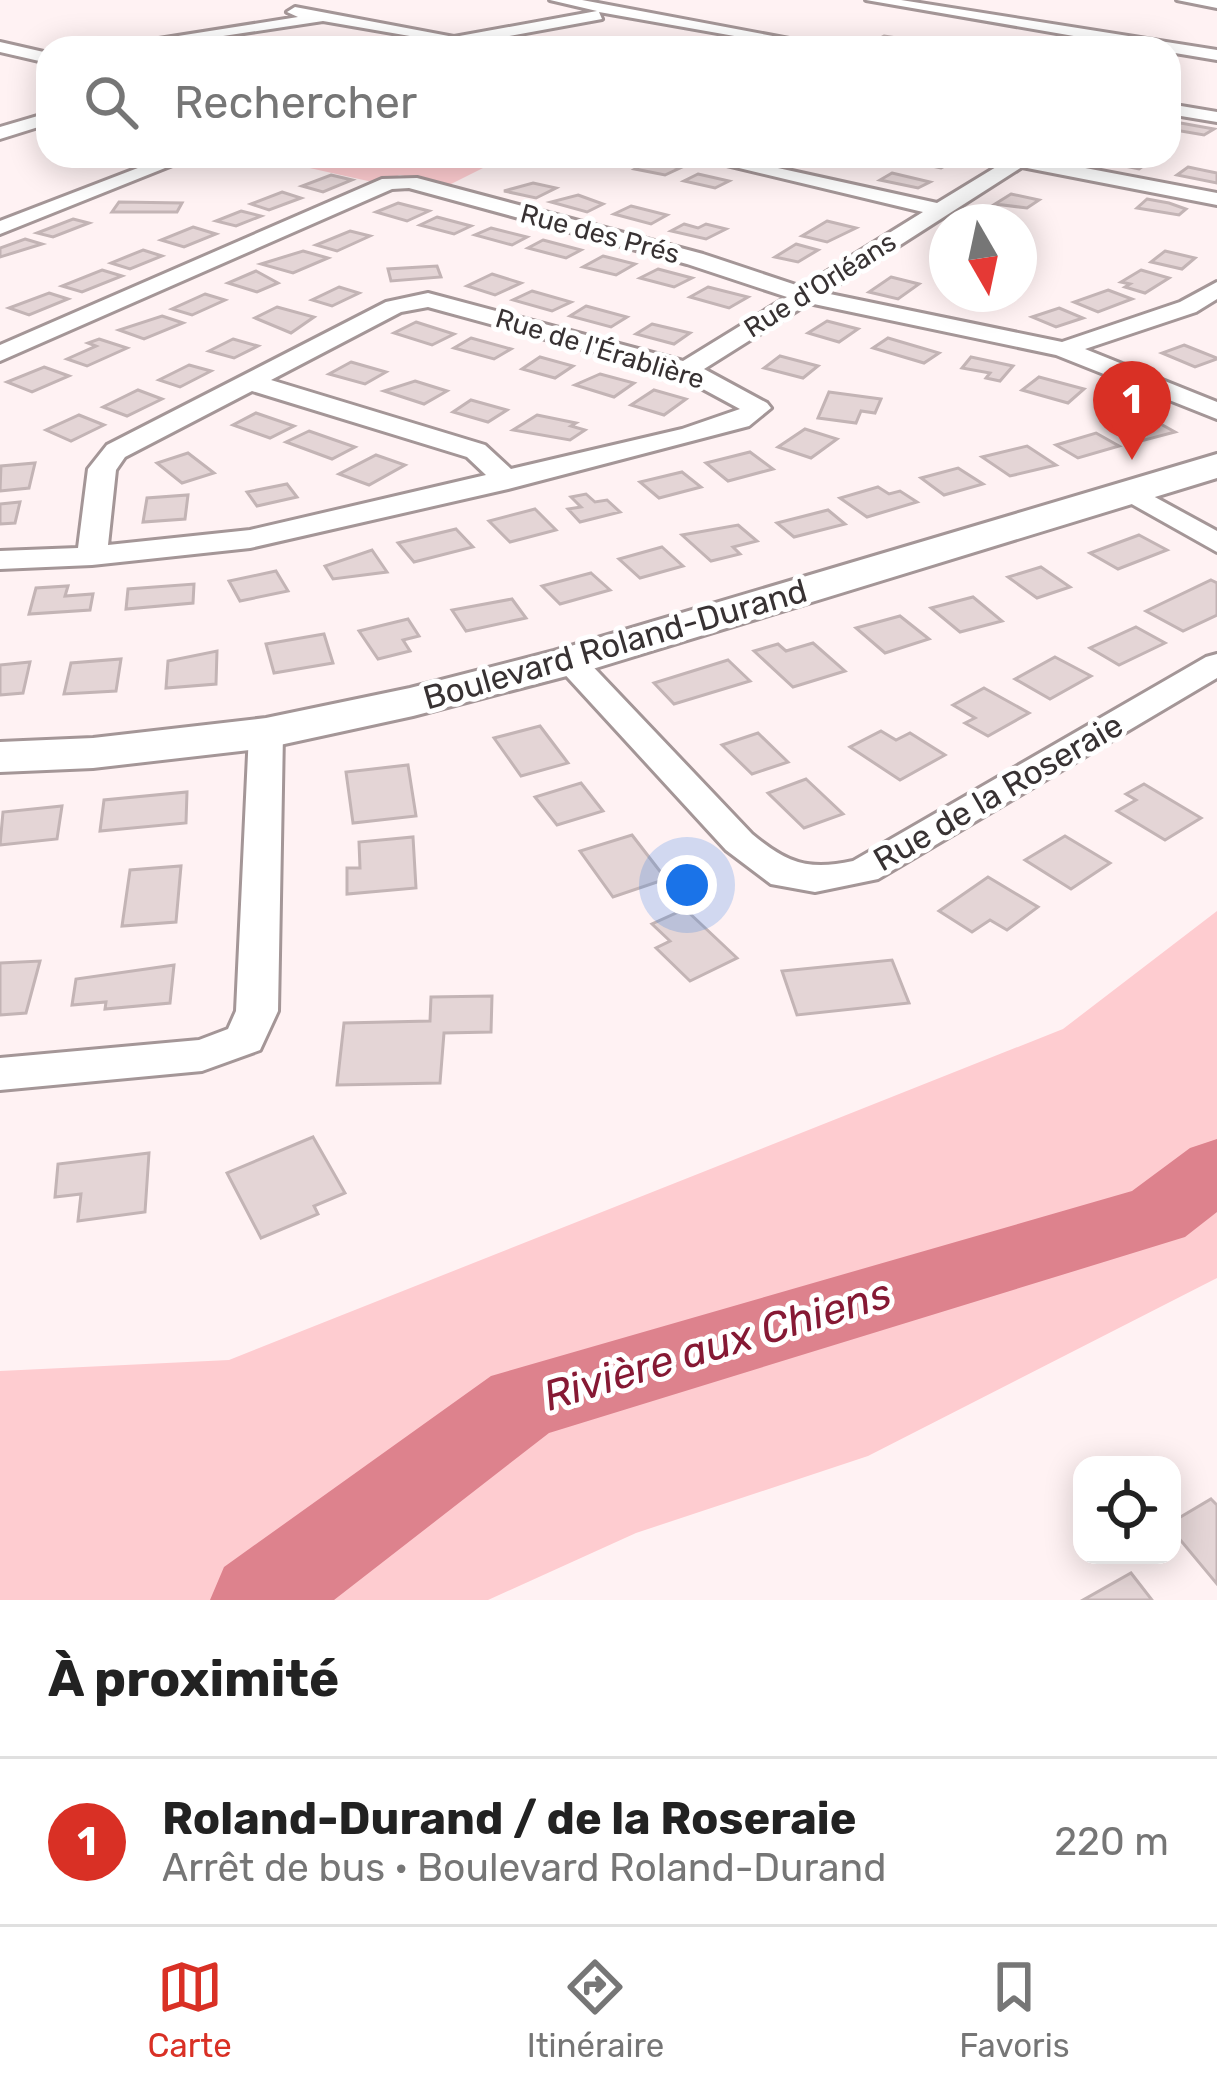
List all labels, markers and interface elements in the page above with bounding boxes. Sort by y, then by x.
search box [36,36,1181,168]
icon: search [78,69,144,135]
text: Rechercher [174,76,417,129]
street label: Rue des Prés [517,197,683,271]
north arrow [929,204,1037,312]
street label: Rue d'Orléans [738,226,902,344]
street label: Rue de l'Érablière [492,302,708,396]
pin: 1 [1093,361,1171,460]
street label: Boulevard Roland-Durand [419,571,811,717]
street label: Rue de la Roseraie [866,705,1130,879]
your location [657,855,717,915]
water label: Rivière aux Chiens [537,1268,897,1422]
map controls [1073,1456,1181,1564]
button: locate [1073,1456,1181,1564]
text: À proximité [48,1648,339,1709]
text: Roland-Durand / de la Roseraie [162,1792,856,1845]
text: 1 [77,1819,97,1865]
text: 220 m [1054,1819,1169,1865]
text: Arrêt de bus · Boulevard Roland-Durand [162,1845,886,1891]
tab: Carte [148,1954,232,2065]
tab: Itinéraire [527,1954,664,2065]
tab: Favoris [959,1954,1069,2065]

